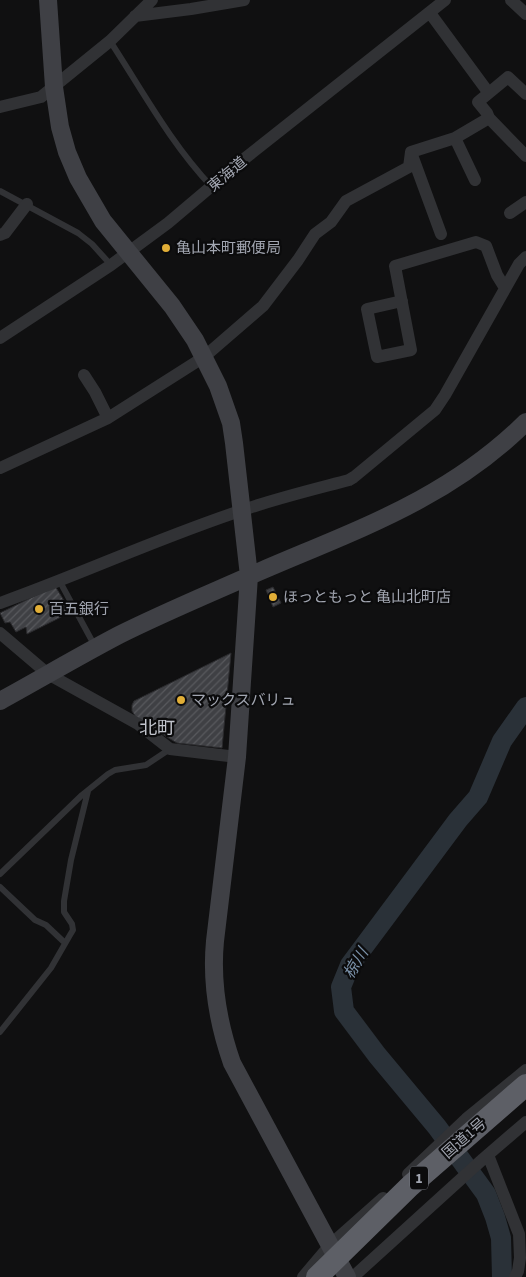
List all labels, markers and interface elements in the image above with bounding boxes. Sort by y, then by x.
street label: 東海道 [203,152,251,197]
place label: 亀山本町郵便局 [176,238,281,259]
marker: 亀山本町郵便局 [160,242,172,254]
place label: ほっともっと 亀山北町店 [283,587,451,608]
marker: ほっともっと 亀山北町店 [267,591,279,603]
place label: 百五銀行 [49,599,109,620]
marker: 百五銀行 [33,603,45,615]
place label: マックスバリュ [191,690,296,711]
marker: マックスバリュ [175,694,187,706]
district label: 北町 [139,716,175,741]
water label: 椋川 [338,942,375,983]
street label: 国道1号 [438,1113,491,1164]
road number: 1 [410,1166,428,1190]

